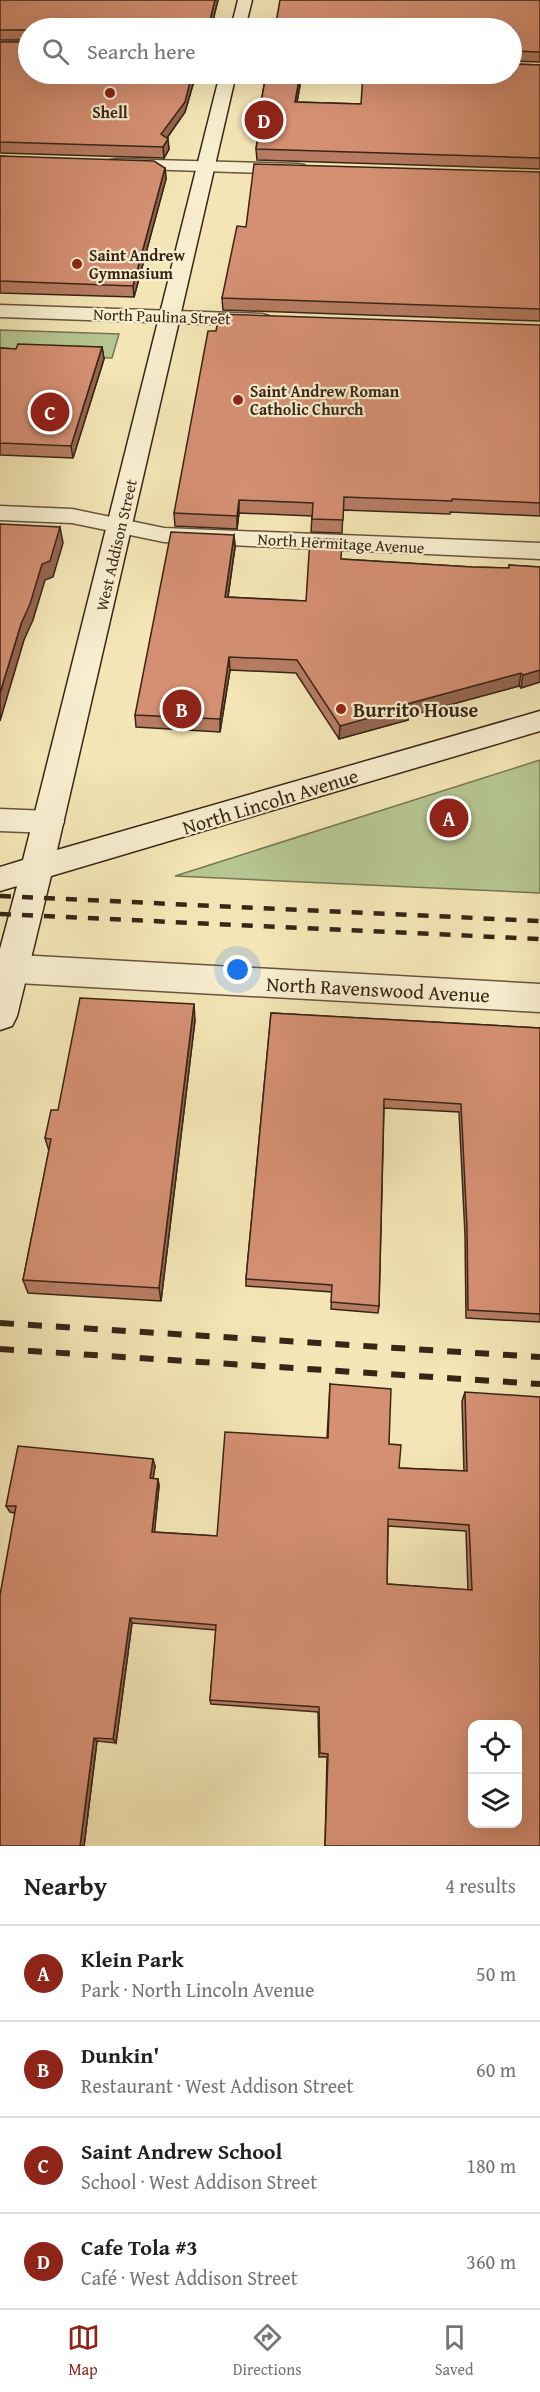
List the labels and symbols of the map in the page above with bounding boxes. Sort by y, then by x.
marker: Shell [103,86,117,100]
pin: D [244,98,284,142]
place label: Shell [92,100,128,124]
place label: Saint Andrew Gymnasium [89,243,185,285]
marker: Saint Andrew Gymnasium [70,257,84,271]
street label: North Paulina Street [93,302,232,330]
place label: Saint Andrew Roman Catholic Church [250,379,400,421]
pin: C [31,390,70,434]
marker: Saint Andrew Roman Catholic Church [231,393,245,407]
street label: West Addison Street [89,476,143,613]
street label: North Hermitage Avenue [257,527,425,559]
pin: B [162,686,201,732]
place label: Burrito House [353,695,479,724]
marker: Burrito House [334,702,348,716]
street label: North Lincoln Avenue [178,760,362,842]
pin: A [430,796,468,840]
your location [223,955,252,984]
street label: North Ravenswood Avenue [266,969,490,1009]

